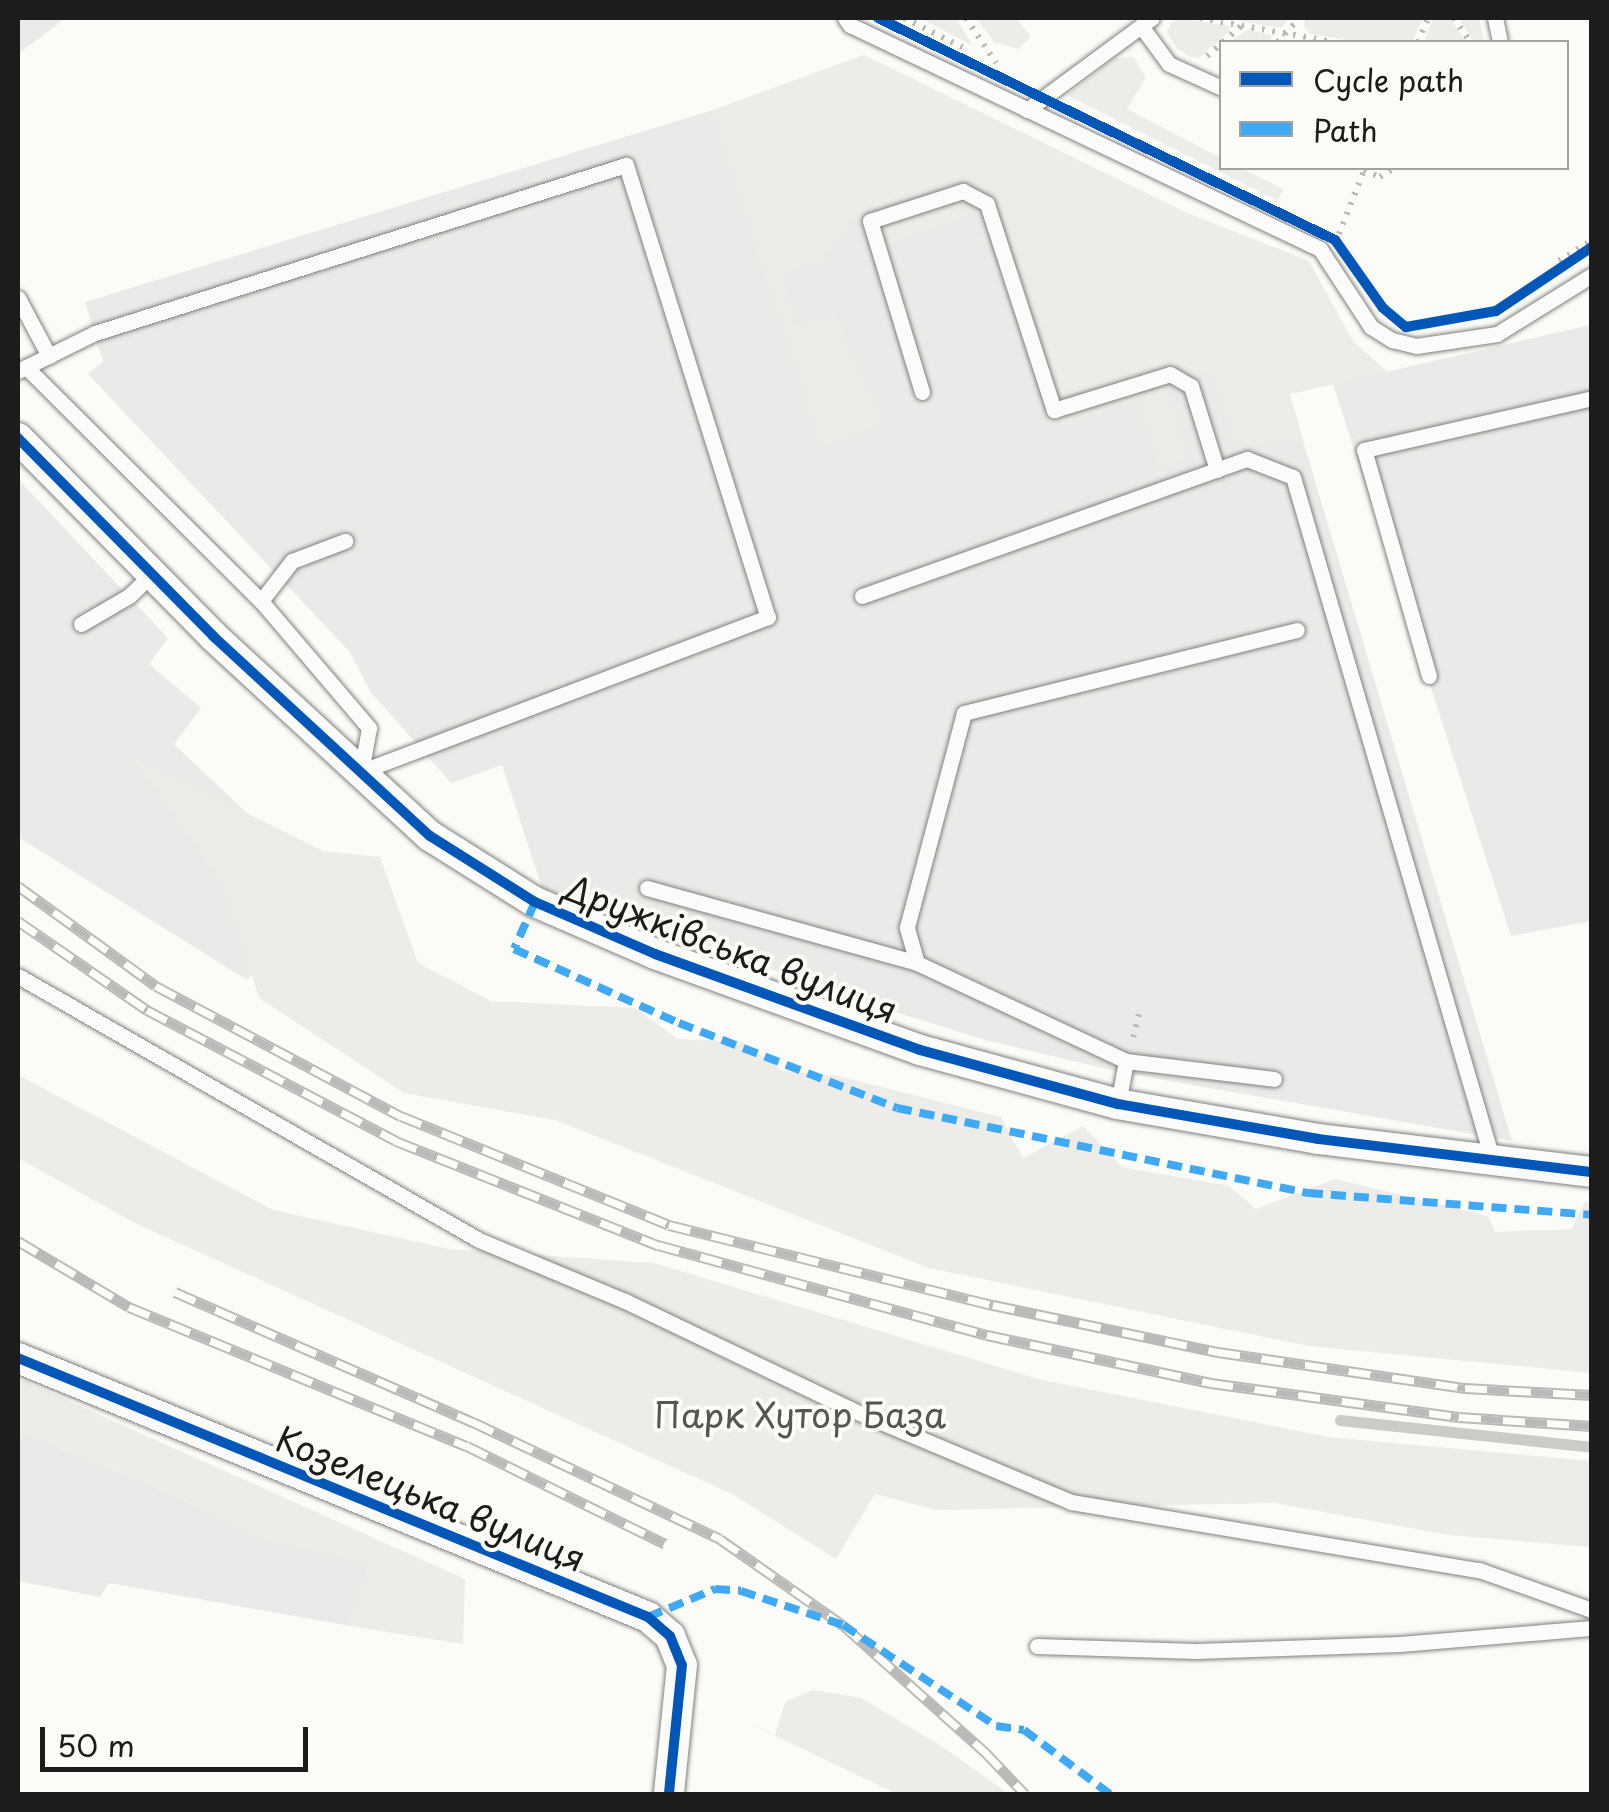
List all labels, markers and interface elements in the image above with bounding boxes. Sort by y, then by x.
legend [1219,40,1569,170]
text: Cycle path [1313,57,1464,102]
text: Path [1313,107,1378,152]
street label: Дружківська вулиця [558,865,904,1031]
park label: Парк Хутор База [653,1393,947,1435]
street label: Козелецька вулиця [270,1416,592,1580]
scale bar [45,1707,312,1769]
text: 50 m [57,1722,135,1767]

